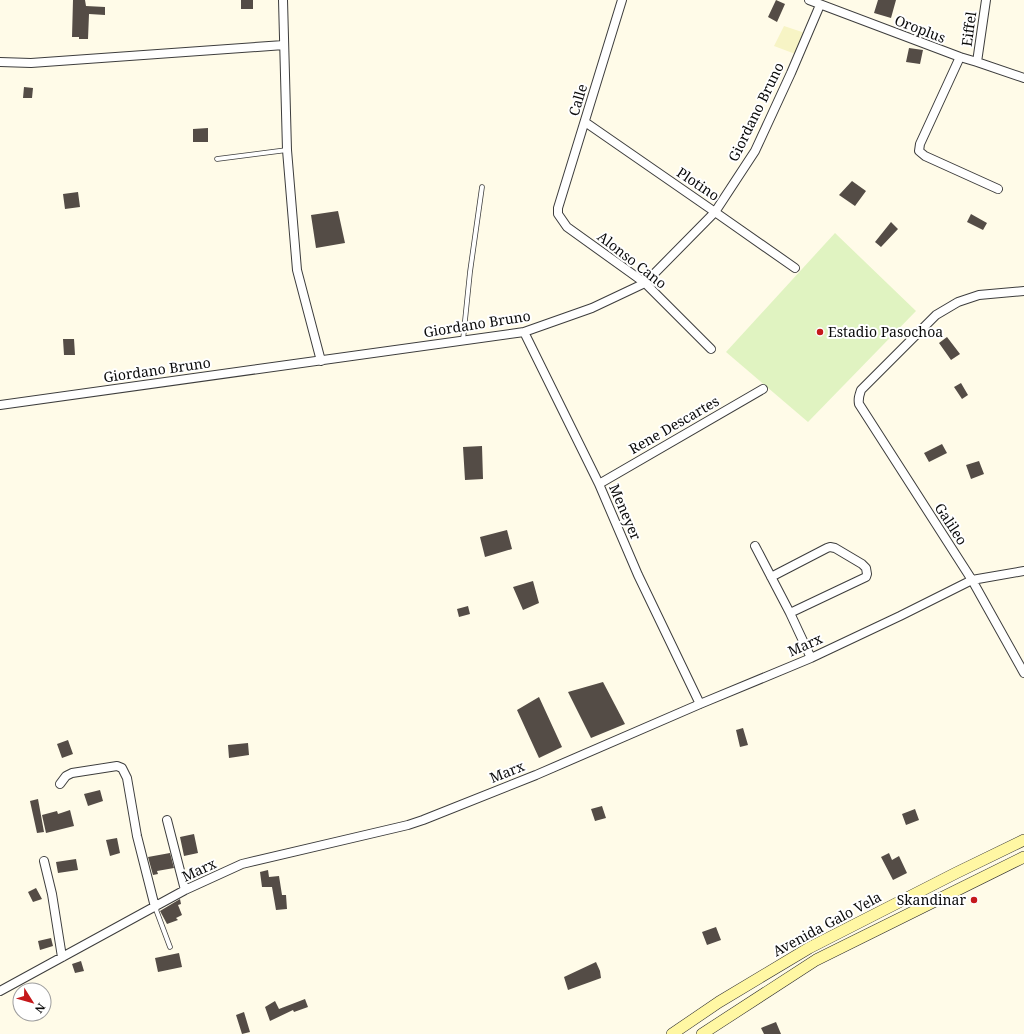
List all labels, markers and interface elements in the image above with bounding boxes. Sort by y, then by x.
street label: Oroplus [892,10,948,47]
street label: Eiffel [957,10,980,48]
street label: Giordano Bruno [723,59,788,165]
street label: Calle [564,81,591,118]
street label: Plotino [673,162,723,205]
street label: Alonso Cano [594,227,671,293]
street label: Giordano Bruno [422,306,532,341]
place label: Estadio Pasochoa [828,322,943,341]
marker: Estadio Pasochoa [815,327,825,337]
street label: Giordano Bruno [102,353,212,386]
street label: Rene Descartes [625,391,722,458]
street label: Meneyer [605,481,646,543]
street label: Galileo [931,499,972,548]
street label: Marx [785,628,826,660]
street label: Marx [487,756,528,787]
street label: Marx [179,853,220,886]
street label: Avenida Galo Vela [769,887,885,960]
place label: Skandinar [897,890,966,909]
marker: Skandinar [969,895,979,905]
north arrow [12,982,52,1022]
text: N [32,1000,49,1017]

